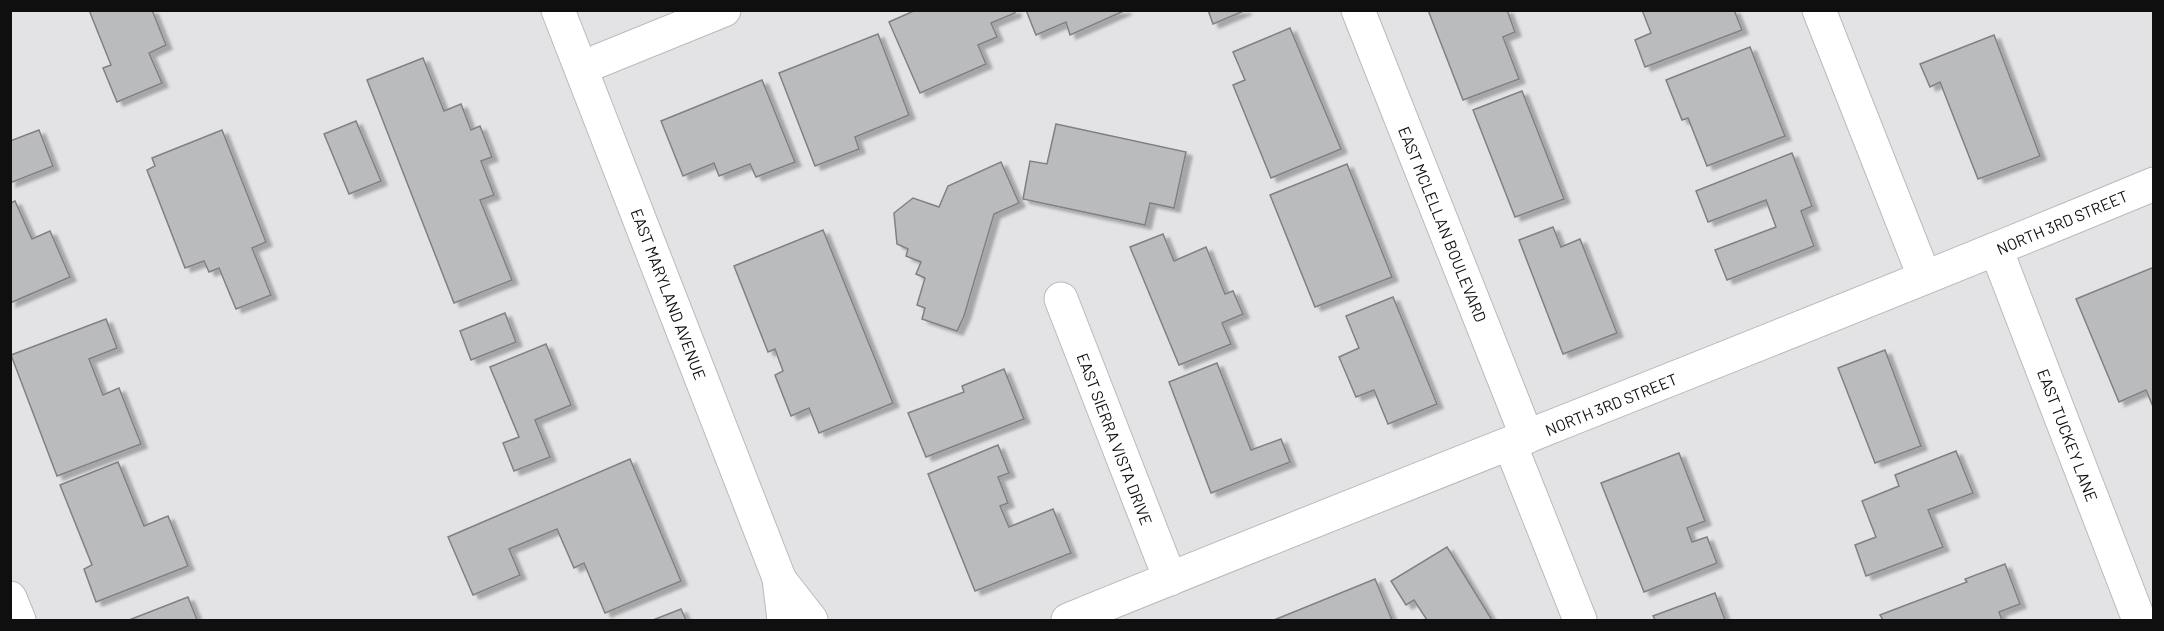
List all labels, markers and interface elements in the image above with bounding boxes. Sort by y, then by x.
street label: EAST MCLELLAN BOULEVARD [1395,123,1491,325]
street label: NORTH 3RD STREET [1993,186,2131,258]
street label: EAST MARYLAND AVENUE [628,206,710,382]
street label: EAST SIERRA VISTA DRIVE [1073,350,1157,528]
street label: EAST TUCKEY LANE [2034,366,2102,504]
street label: NORTH 3RD STREET [1542,369,1680,439]

